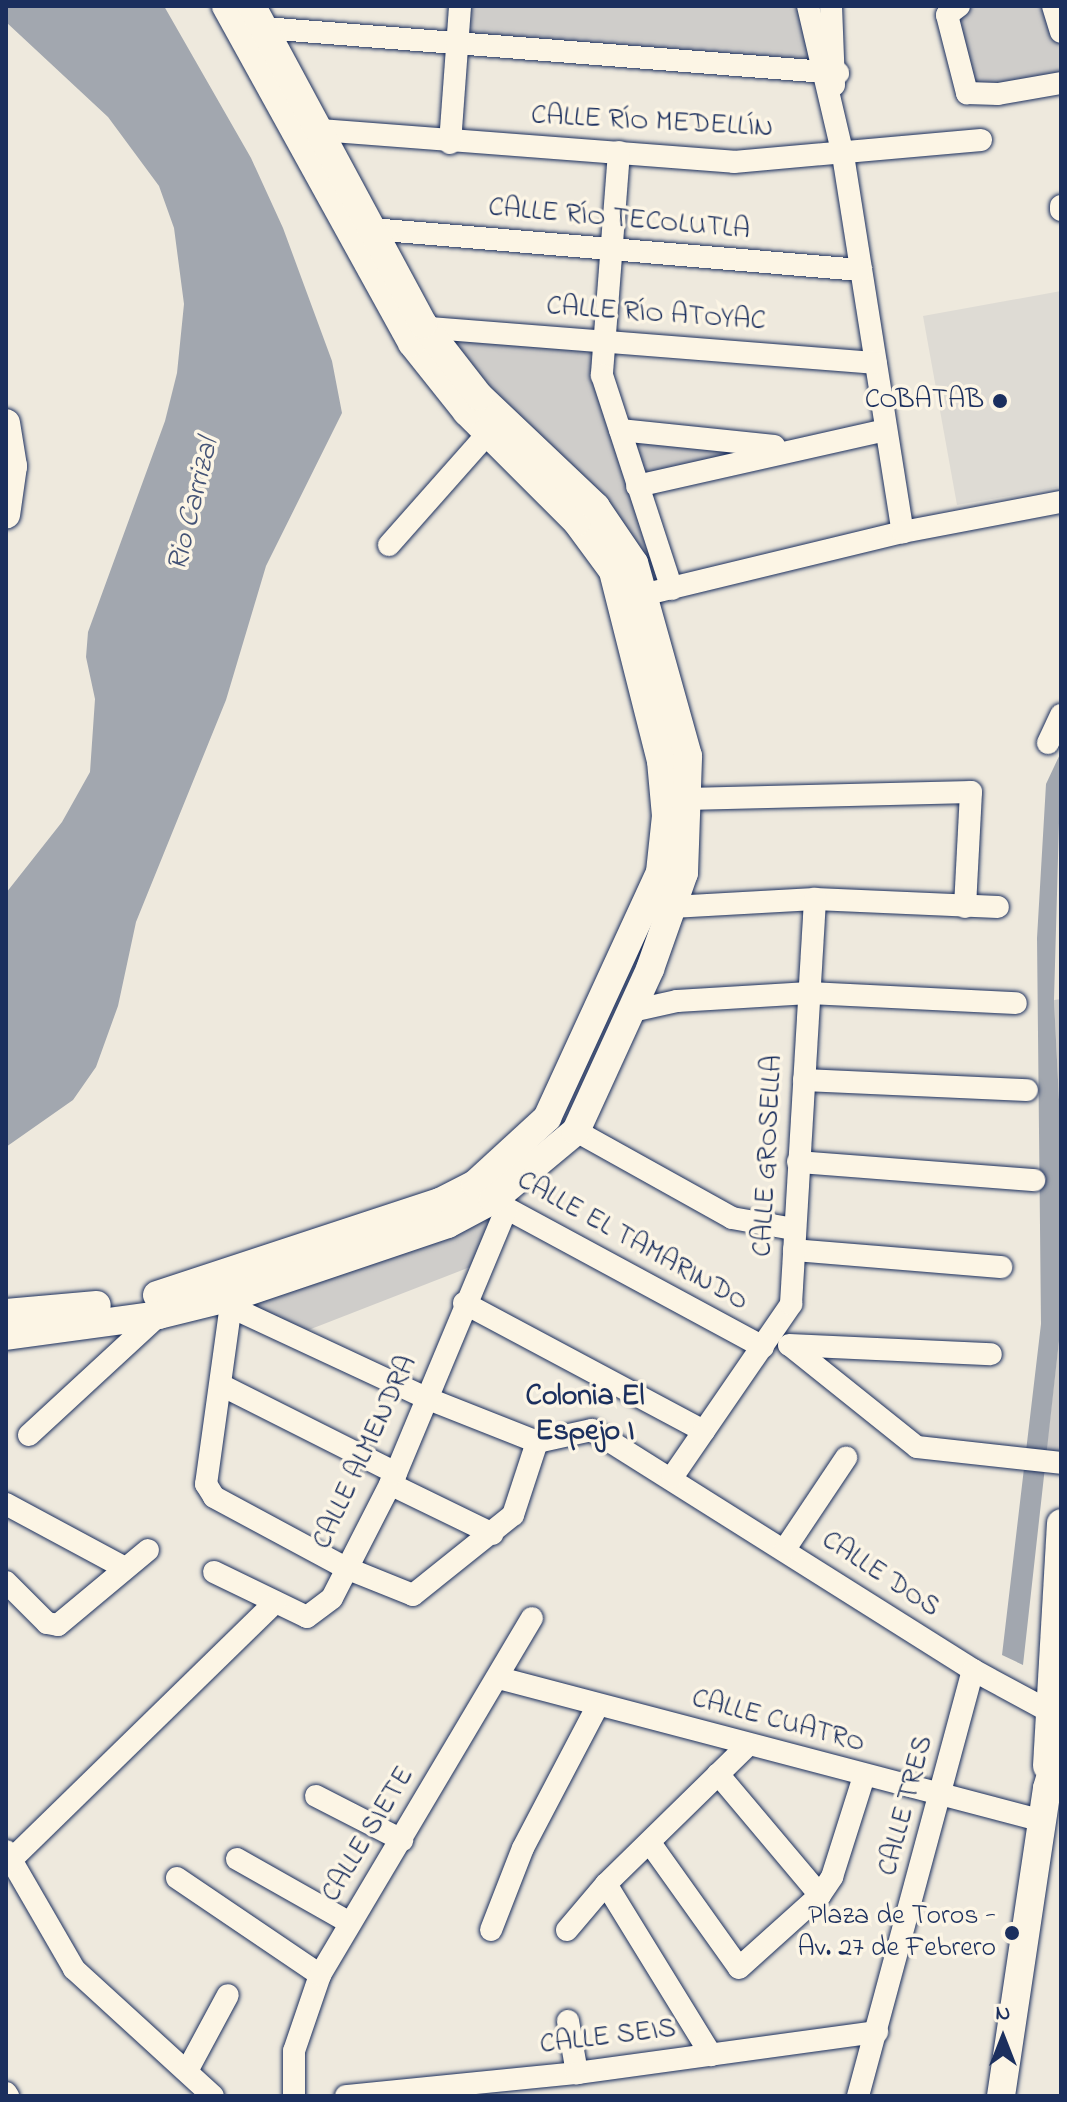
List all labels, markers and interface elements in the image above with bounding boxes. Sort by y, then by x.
street label: CALLE RÍO MEDELLÍN [530,100,774,146]
street label: CALLE RÍO TECOLUTLA [487,192,751,248]
street label: CALLE RÍO ATOYAC [545,291,767,339]
place label: COBATAB [865,384,984,418]
marker: COBATAB [991,392,1009,410]
water label: Rio Carrizal [160,435,228,575]
street label: CALLE GROSELLA [747,1054,791,1258]
street label: CALLE EL TAMARINDO [511,1165,753,1319]
street label: CALLE ALMENDRA [307,1351,425,1555]
district label: Colonia El Espejo I [526,1379,644,1450]
street label: CALLE DOS [815,1524,945,1626]
street label: CALLE CUATRO [688,1683,868,1761]
street label: CALLE TRES [872,1732,942,1880]
street label: CALLE SIETE [315,1761,423,1909]
place label: Plaza de Toros - Av. 27 de Febrero [798,1900,996,1966]
marker: Plaza de Toros - Av. 27 de Febrero [1003,1924,1021,1942]
north arrow [963,1998,1043,2078]
text: N [996,1998,1010,2030]
street label: CALLE SEIS [538,2013,678,2063]

